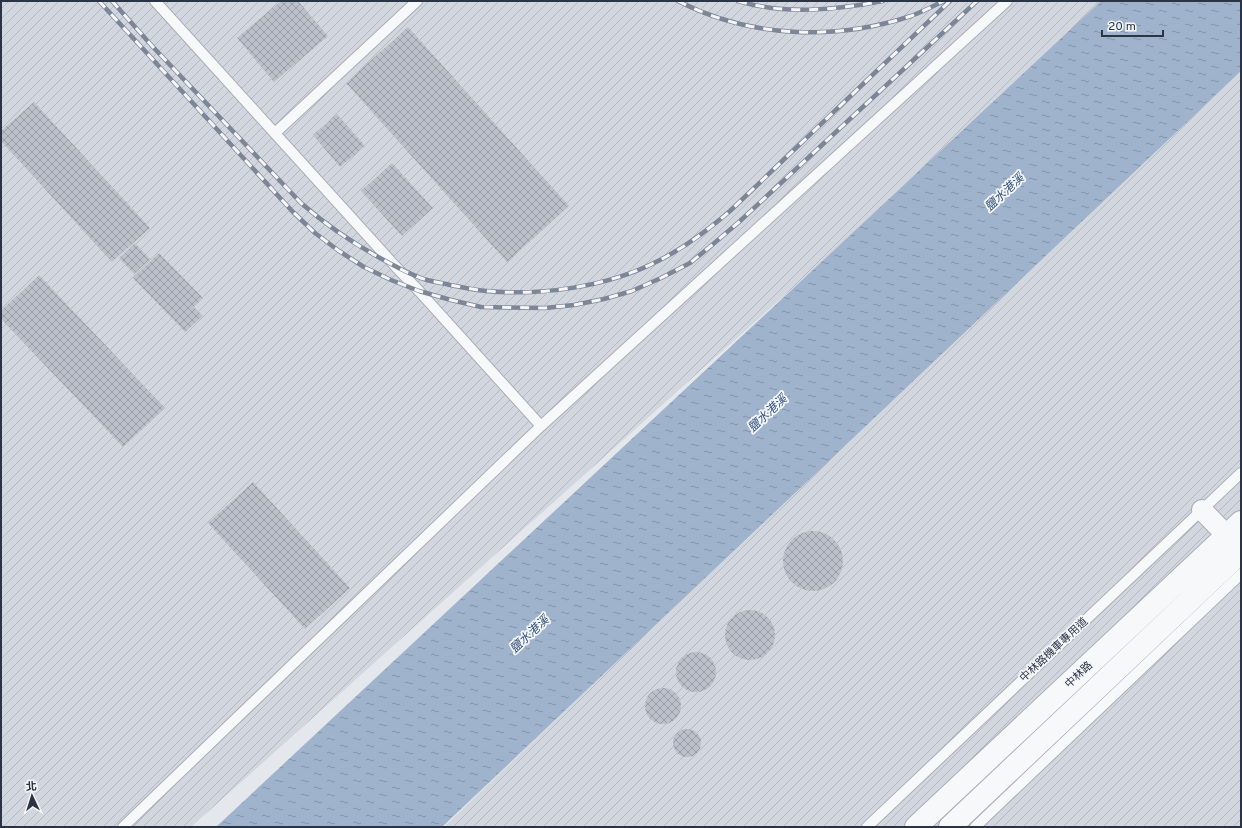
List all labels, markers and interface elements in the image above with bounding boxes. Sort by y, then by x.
scale bar [1102,12,1163,38]
text: 20 m [1108,19,1136,35]
water label: 鹽水港溪 [982,169,1029,215]
water label: 鹽水港溪 [745,390,792,436]
water label: 鹽水港溪 [507,611,554,657]
street label: 中林路機車專用道 [1017,615,1091,685]
street label: 中林路 [1062,659,1096,691]
north arrow [12,776,52,816]
text: 北 [25,780,37,794]

